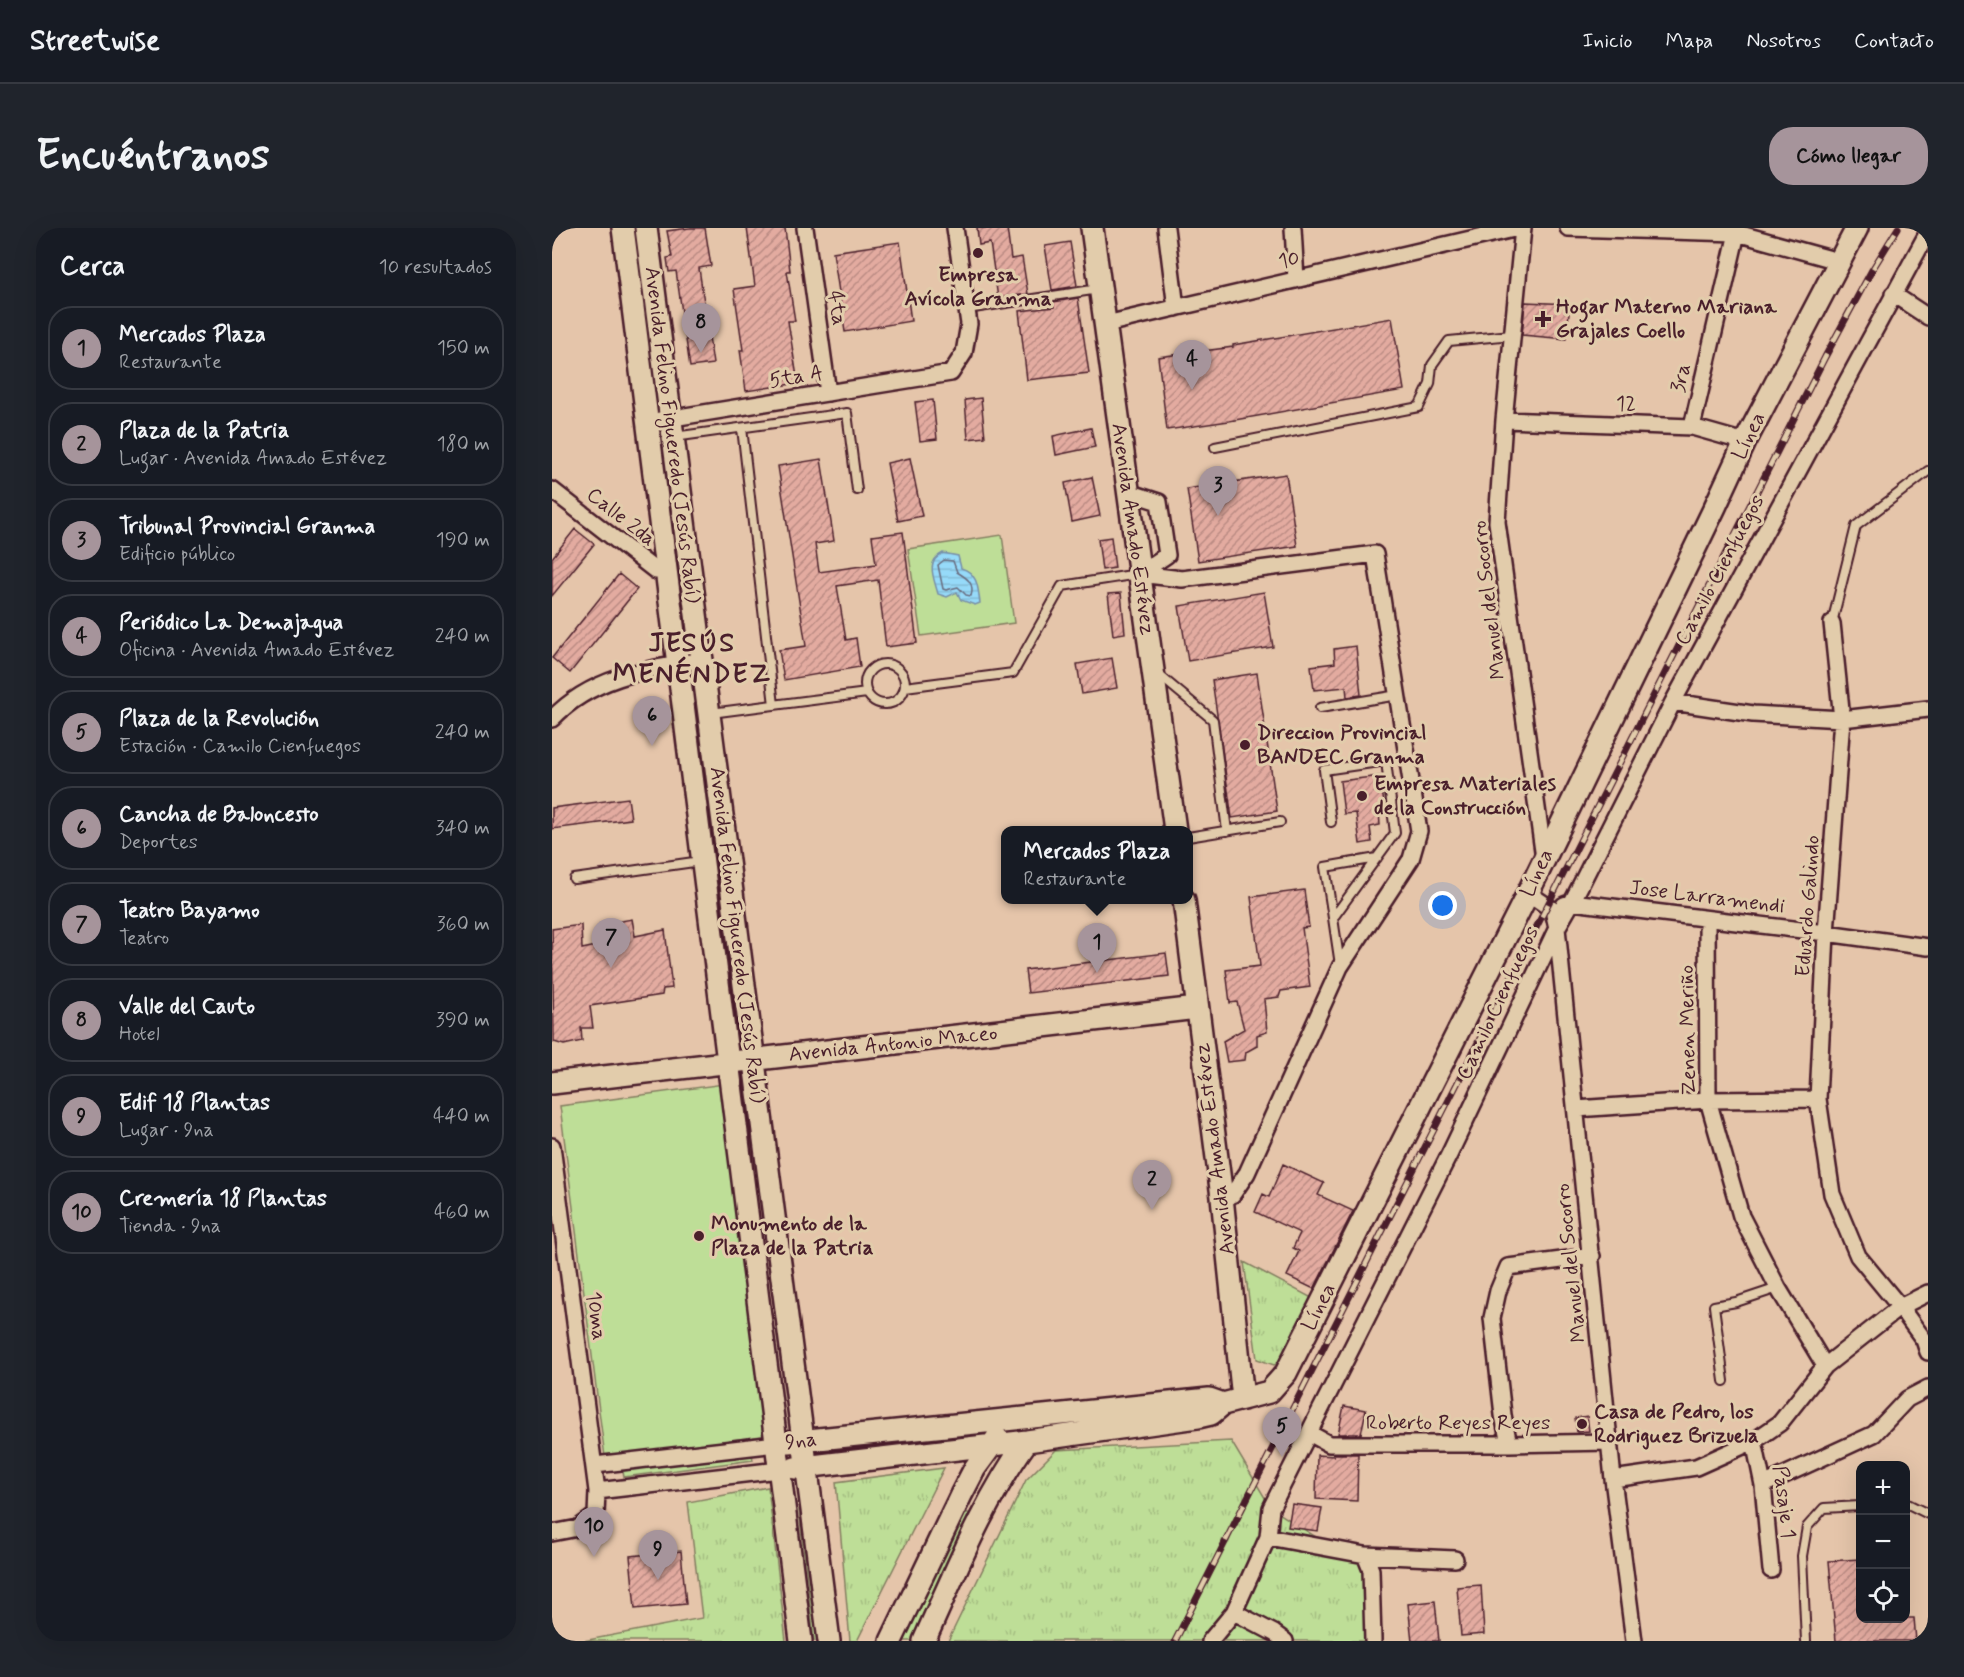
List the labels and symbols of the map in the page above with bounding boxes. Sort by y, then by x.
street label: 10 [1275,244,1303,276]
marker: Empresa Avícola Granma [971,246,985,260]
place label: Empresa Avícola Granma [905,261,1052,313]
street label: Avenida Felino Figueredo (Jesús Rabí) [636,265,707,605]
street label: 4ta [821,289,853,327]
place label: Hogar Materno Mariana Grajales Coello [1556,293,1778,345]
pin: 8 [682,304,720,353]
marker: Hogar Materno Mariana Grajales Coello [1534,310,1552,328]
pin: 4 [1172,340,1212,390]
street label: 5ta A [767,359,825,395]
street label: 3ra [1664,361,1698,395]
street label: 12 [1615,390,1637,418]
street label: Línea [1725,407,1773,465]
street label: Avenida Amado Estévez [1104,421,1162,637]
pin: 3 [1198,466,1238,516]
street label: Calle 2da [581,481,661,553]
street label: Camilo Cienfuegos [1669,490,1771,650]
street label: Manuel del Socorro [1465,519,1513,681]
district label: JESÚS MENÉNDEZ [613,626,771,692]
pin: 6 [632,696,672,746]
place label: Direccion Provincial BANDEC Granma [1257,719,1426,771]
marker: Direccion Provincial BANDEC Granma [1238,738,1252,752]
street label: Avenida Felino Figueredo (Jesús Rabí) [701,765,772,1105]
place label: Empresa Materiales de la Construcción [1374,770,1557,822]
marker: Empresa Materiales de la Construcción [1355,789,1369,803]
street label: Eduardo Galindo [1789,834,1827,978]
street label: Línea [1514,844,1560,902]
street label: Jose Larramendi [1628,874,1786,920]
your location [1428,891,1457,920]
pin: 7 [592,918,630,968]
street label: Camilo Cienfuegos [1450,922,1546,1084]
pin: 1 [1078,924,1116,973]
street label: Zenen Meriño [1673,965,1703,1095]
street label: Avenida Antonio Maceo [787,1019,999,1069]
street label: Avenida Amado Estévez [1188,1041,1242,1257]
pin: 2 [1132,1160,1172,1210]
street label: Manuel del Socorro [1549,1182,1593,1344]
place label: Monumento de la Plaza de la Patria [711,1210,874,1262]
marker: Monumento de la Plaza de la Patria [692,1229,706,1243]
street label: Línea [1295,1278,1343,1336]
street label: 10ma [579,1290,613,1342]
place label: Casa de Pedro, los Rodriguez Brizuela [1594,1398,1759,1450]
pin: 5 [1262,1408,1302,1457]
street label: Roberto Reyes Reyes [1366,1409,1550,1437]
marker: Casa de Pedro, los Rodriguez Brizuela [1575,1417,1589,1431]
street label: 9na [784,1425,818,1457]
street label: Pasaje 1 [1766,1464,1802,1540]
pin: 10 [574,1508,614,1557]
pin: 9 [638,1530,678,1580]

